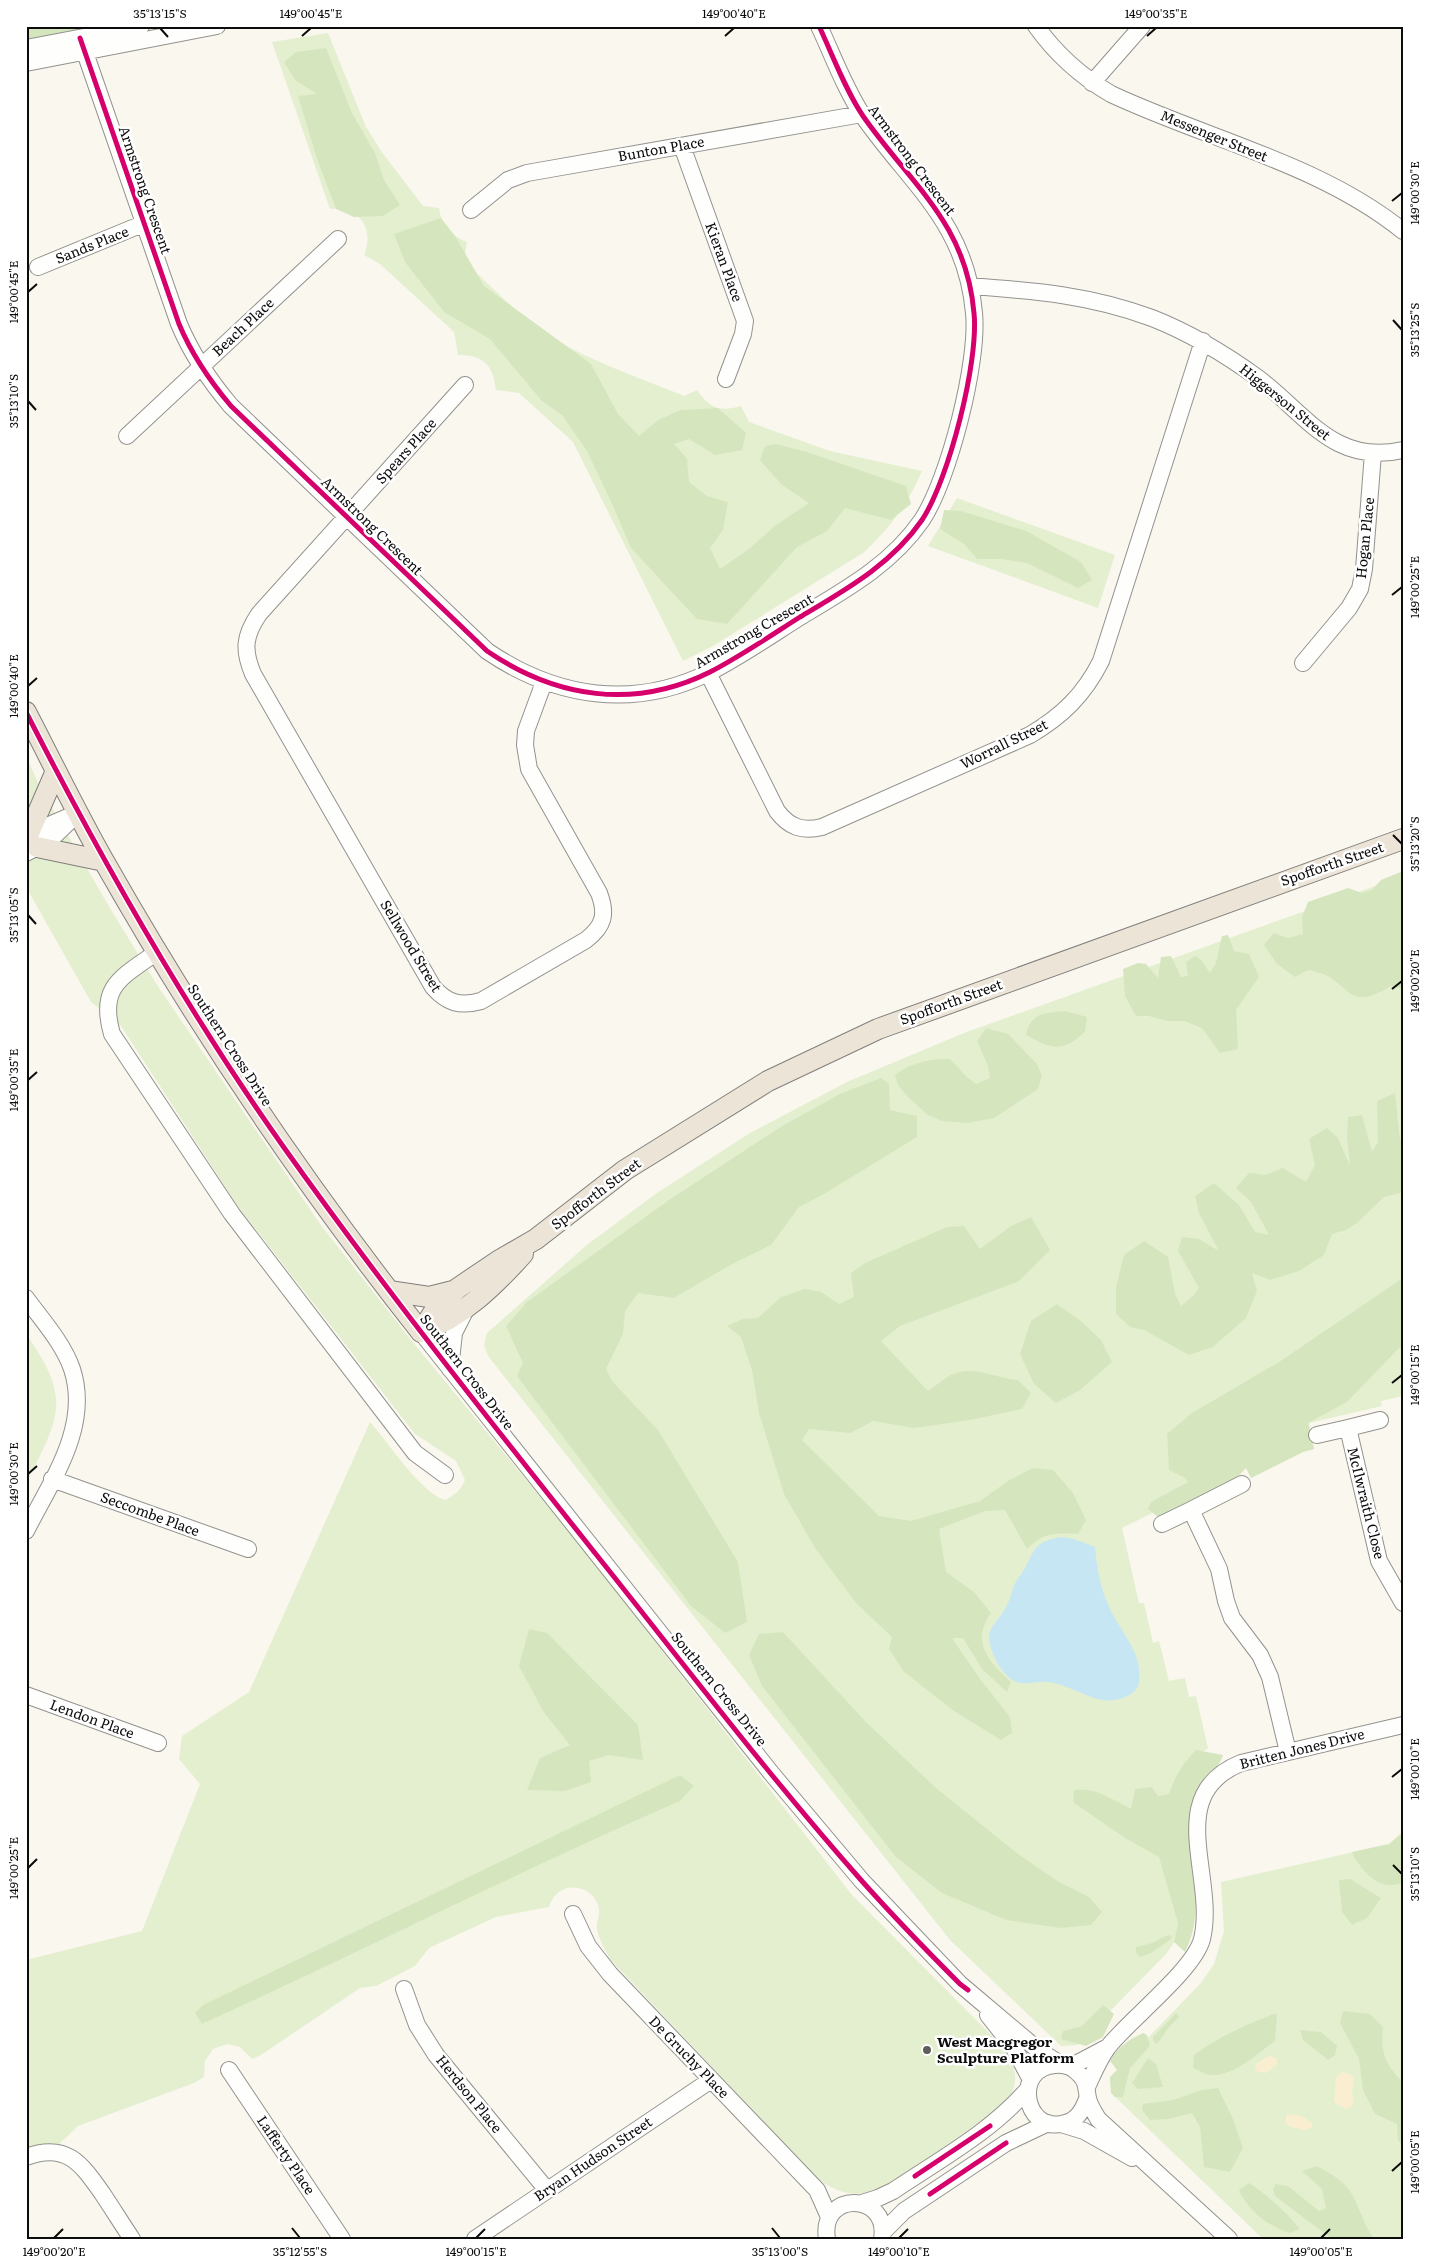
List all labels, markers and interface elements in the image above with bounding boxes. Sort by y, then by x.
text: 35°13'15"S [133,4,187,22]
text: 149°00'45"E [280,4,343,22]
text: 149°00'40"E [702,4,766,22]
text: 149°00'35"E [1125,4,1188,22]
street label: Armstrong Crescent [864,100,961,219]
street label: Messenger Street [1158,104,1271,166]
street label: Armstrong Crescent [115,123,177,257]
street label: Bunton Place [616,131,706,165]
text: 149°00'30"E [1405,161,1423,225]
street label: Kieran Place [701,219,749,304]
street label: Sands Place [52,220,131,268]
text: 149°00'45"E [4,260,22,323]
street label: Beach Place [207,292,278,360]
text: 35°13'25"S [1405,303,1423,357]
street label: Higgerson Street [1236,358,1336,444]
text: 35°13'10"S [4,374,22,428]
street label: Spears Place [370,413,440,488]
street label: Armstrong Crescent [317,471,428,579]
street label: Hogan Place [1350,496,1378,580]
text: 149°00'25"E [1405,555,1423,618]
street label: Armstrong Crescent [690,588,817,672]
text: 149°00'40"E [4,654,22,718]
street label: Worrall Street [956,713,1051,773]
text: 35°13'20"S [1405,816,1423,872]
street label: Spofforth Street [1278,836,1386,890]
text: 35°13'05"S [4,887,22,943]
street label: Sellwood Street [376,896,447,996]
text: 149°00'20"E [1405,949,1423,1013]
street label: Spofforth Street [897,973,1005,1029]
street label: Southern Cross Drive [184,979,278,1110]
text: 149°00'35"E [4,1048,22,1111]
street label: Spofforth Street [546,1153,645,1234]
street label: Southern Cross Drive [416,1309,519,1434]
text: 149°00'15"E [1405,1344,1423,1406]
text: 149°00'30"E [4,1442,22,1506]
street label: McIlwraith Close [1343,1445,1391,1561]
street label: Seccombe Place [98,1486,203,1540]
street label: Southern Cross Drive [667,1627,772,1750]
street label: Lendon Place [47,1694,137,1743]
street label: Britten Jones Drive [1237,1723,1366,1773]
text: 149°00'10"E [1405,1738,1423,1800]
text: 149°00'25"E [4,1836,22,1899]
text: 35°13'10"S [1405,1847,1423,1901]
street label: De Gruchy Place [645,2011,734,2102]
place label: West Macgregor Sculpture Platform [937,2031,1074,2067]
marker: West Macgregor Sculpture Platform [921,2044,933,2056]
street label: Herdson Place [432,2050,507,2137]
street label: Lafferty Place [253,2111,321,2198]
street label: Bryan Hudson Street [529,2111,656,2205]
text: 149°00'05"E [1405,2130,1423,2194]
text: 149°00'20"E [22,2242,86,2260]
text: 35°12'55"S [273,2242,327,2260]
text: 149°00'15"E [445,2242,507,2260]
text: 35°13'00"S [752,2242,808,2260]
text: 149°00'10"E [868,2242,930,2260]
text: 149°00'05"E [1289,2242,1353,2260]

